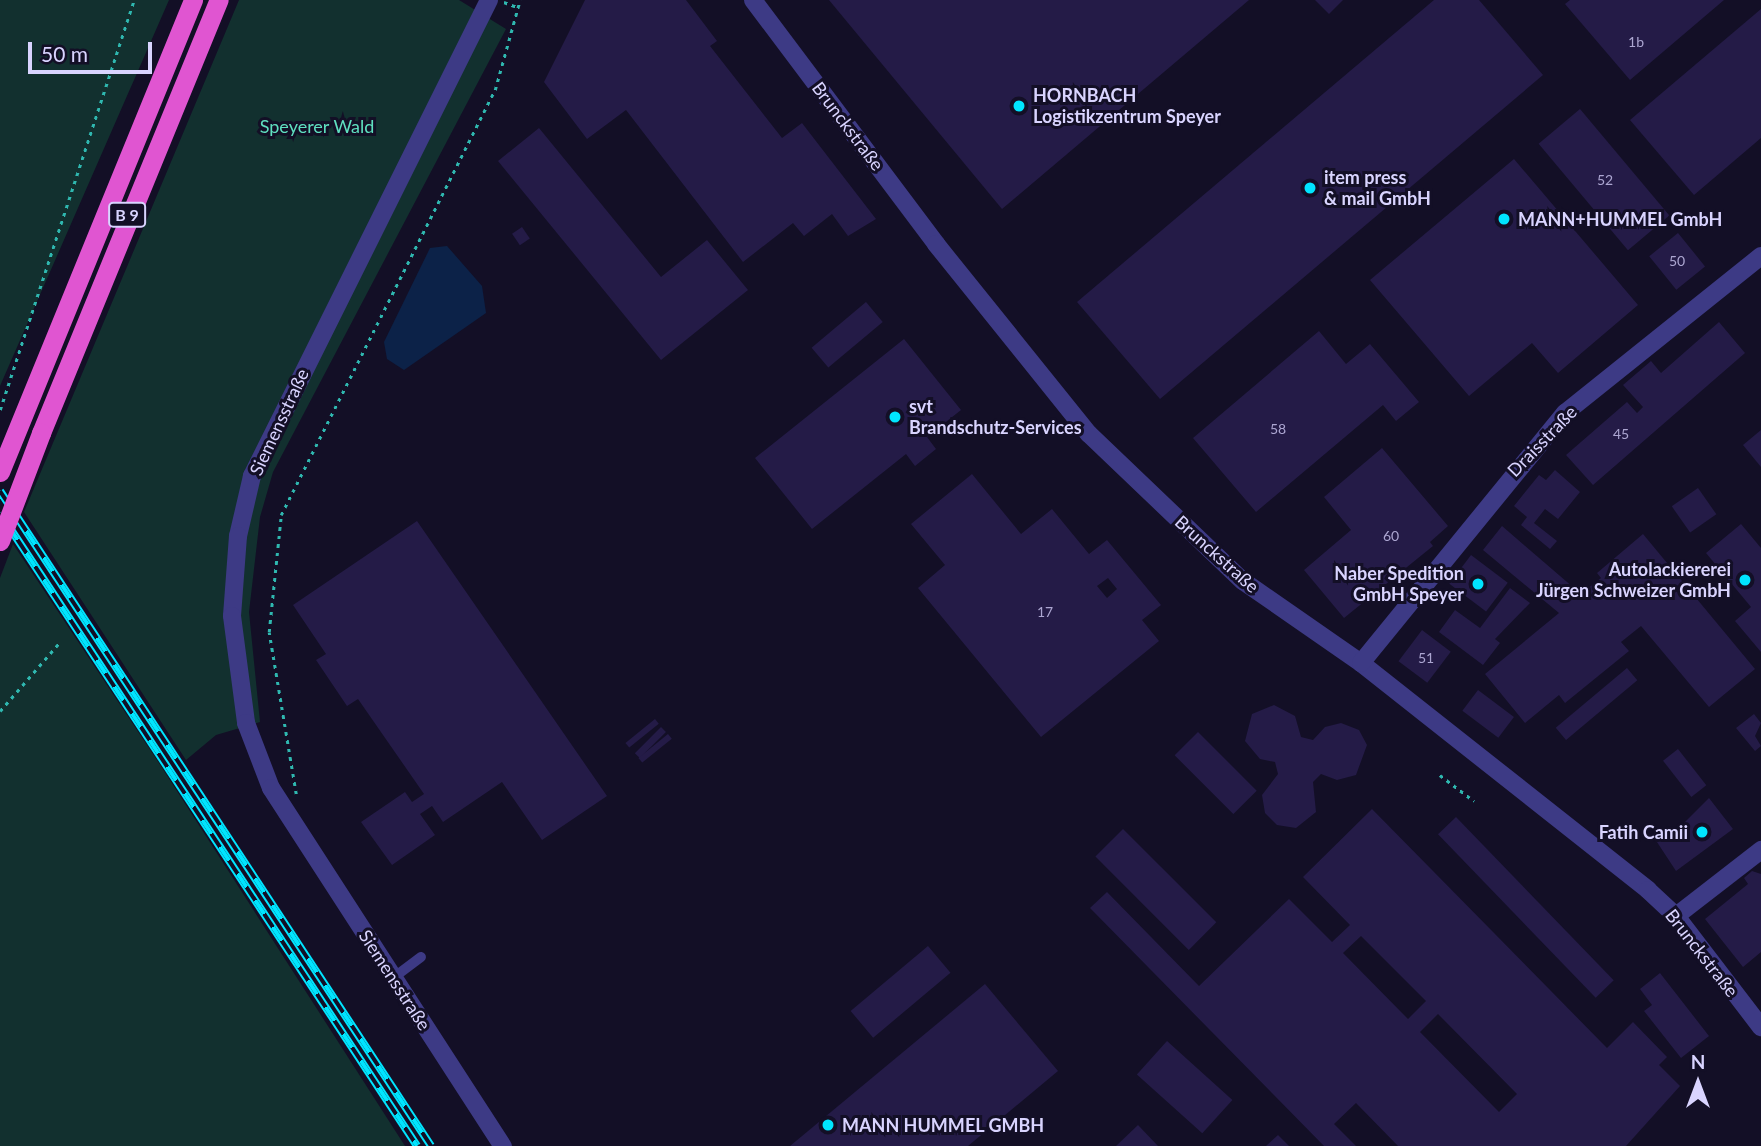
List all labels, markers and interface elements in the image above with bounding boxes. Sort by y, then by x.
scale bar [32,28,156,72]
house number: 1b [1628,34,1644,50]
text: 50 m [41,41,88,66]
street label: Brunckstraße [808,77,888,175]
place label: HORNBACH Logistikzentrum Speyer [1033,85,1221,128]
marker: HORNBACH Logistikzentrum Speyer [1011,98,1027,114]
park label: Speyerer Wald [259,115,375,137]
place label: item press & mail GmbH [1324,167,1431,210]
house number: 52 [1597,172,1613,188]
marker: item press & mail GmbH [1302,180,1318,196]
road number: B 9 [108,202,146,228]
place label: MANN+HUMMEL GmbH [1518,208,1723,230]
marker: MANN+HUMMEL GmbH [1496,211,1512,227]
house number: 50 [1669,253,1685,269]
street label: Siemensstraße [245,365,313,479]
place label: svt Brandschutz-Services [909,396,1082,438]
street label: Draisstraße [1503,401,1581,481]
marker: svt Brandschutz-Services [887,409,903,425]
house number: 58 [1270,421,1286,437]
house number: 45 [1613,426,1629,442]
street label: Brunckstraße [1171,511,1263,597]
house number: 60 [1383,528,1399,544]
place label: Autolackiererei Jürgen Schweizer GmbH [1536,559,1731,602]
place label: Naber Spedition GmbH Speyer [1334,563,1464,606]
marker: Autolackiererei Jürgen Schweizer GmbH [1737,572,1753,588]
marker: Naber Spedition GmbH Speyer [1470,576,1486,592]
house number: 17 [1037,604,1053,620]
house number: 51 [1418,650,1434,666]
place label: Fatih Camii [1599,821,1688,843]
marker: Fatih Camii [1694,824,1710,840]
street label: Brunckstraße [1661,905,1743,1001]
street label: Siemensstraße [355,926,435,1034]
north arrow [1663,1048,1733,1118]
text: N [1691,1050,1705,1073]
place label: MANN HUMMEL GMBH [842,1114,1045,1136]
marker: MANN HUMMEL GMBH [820,1117,836,1133]

